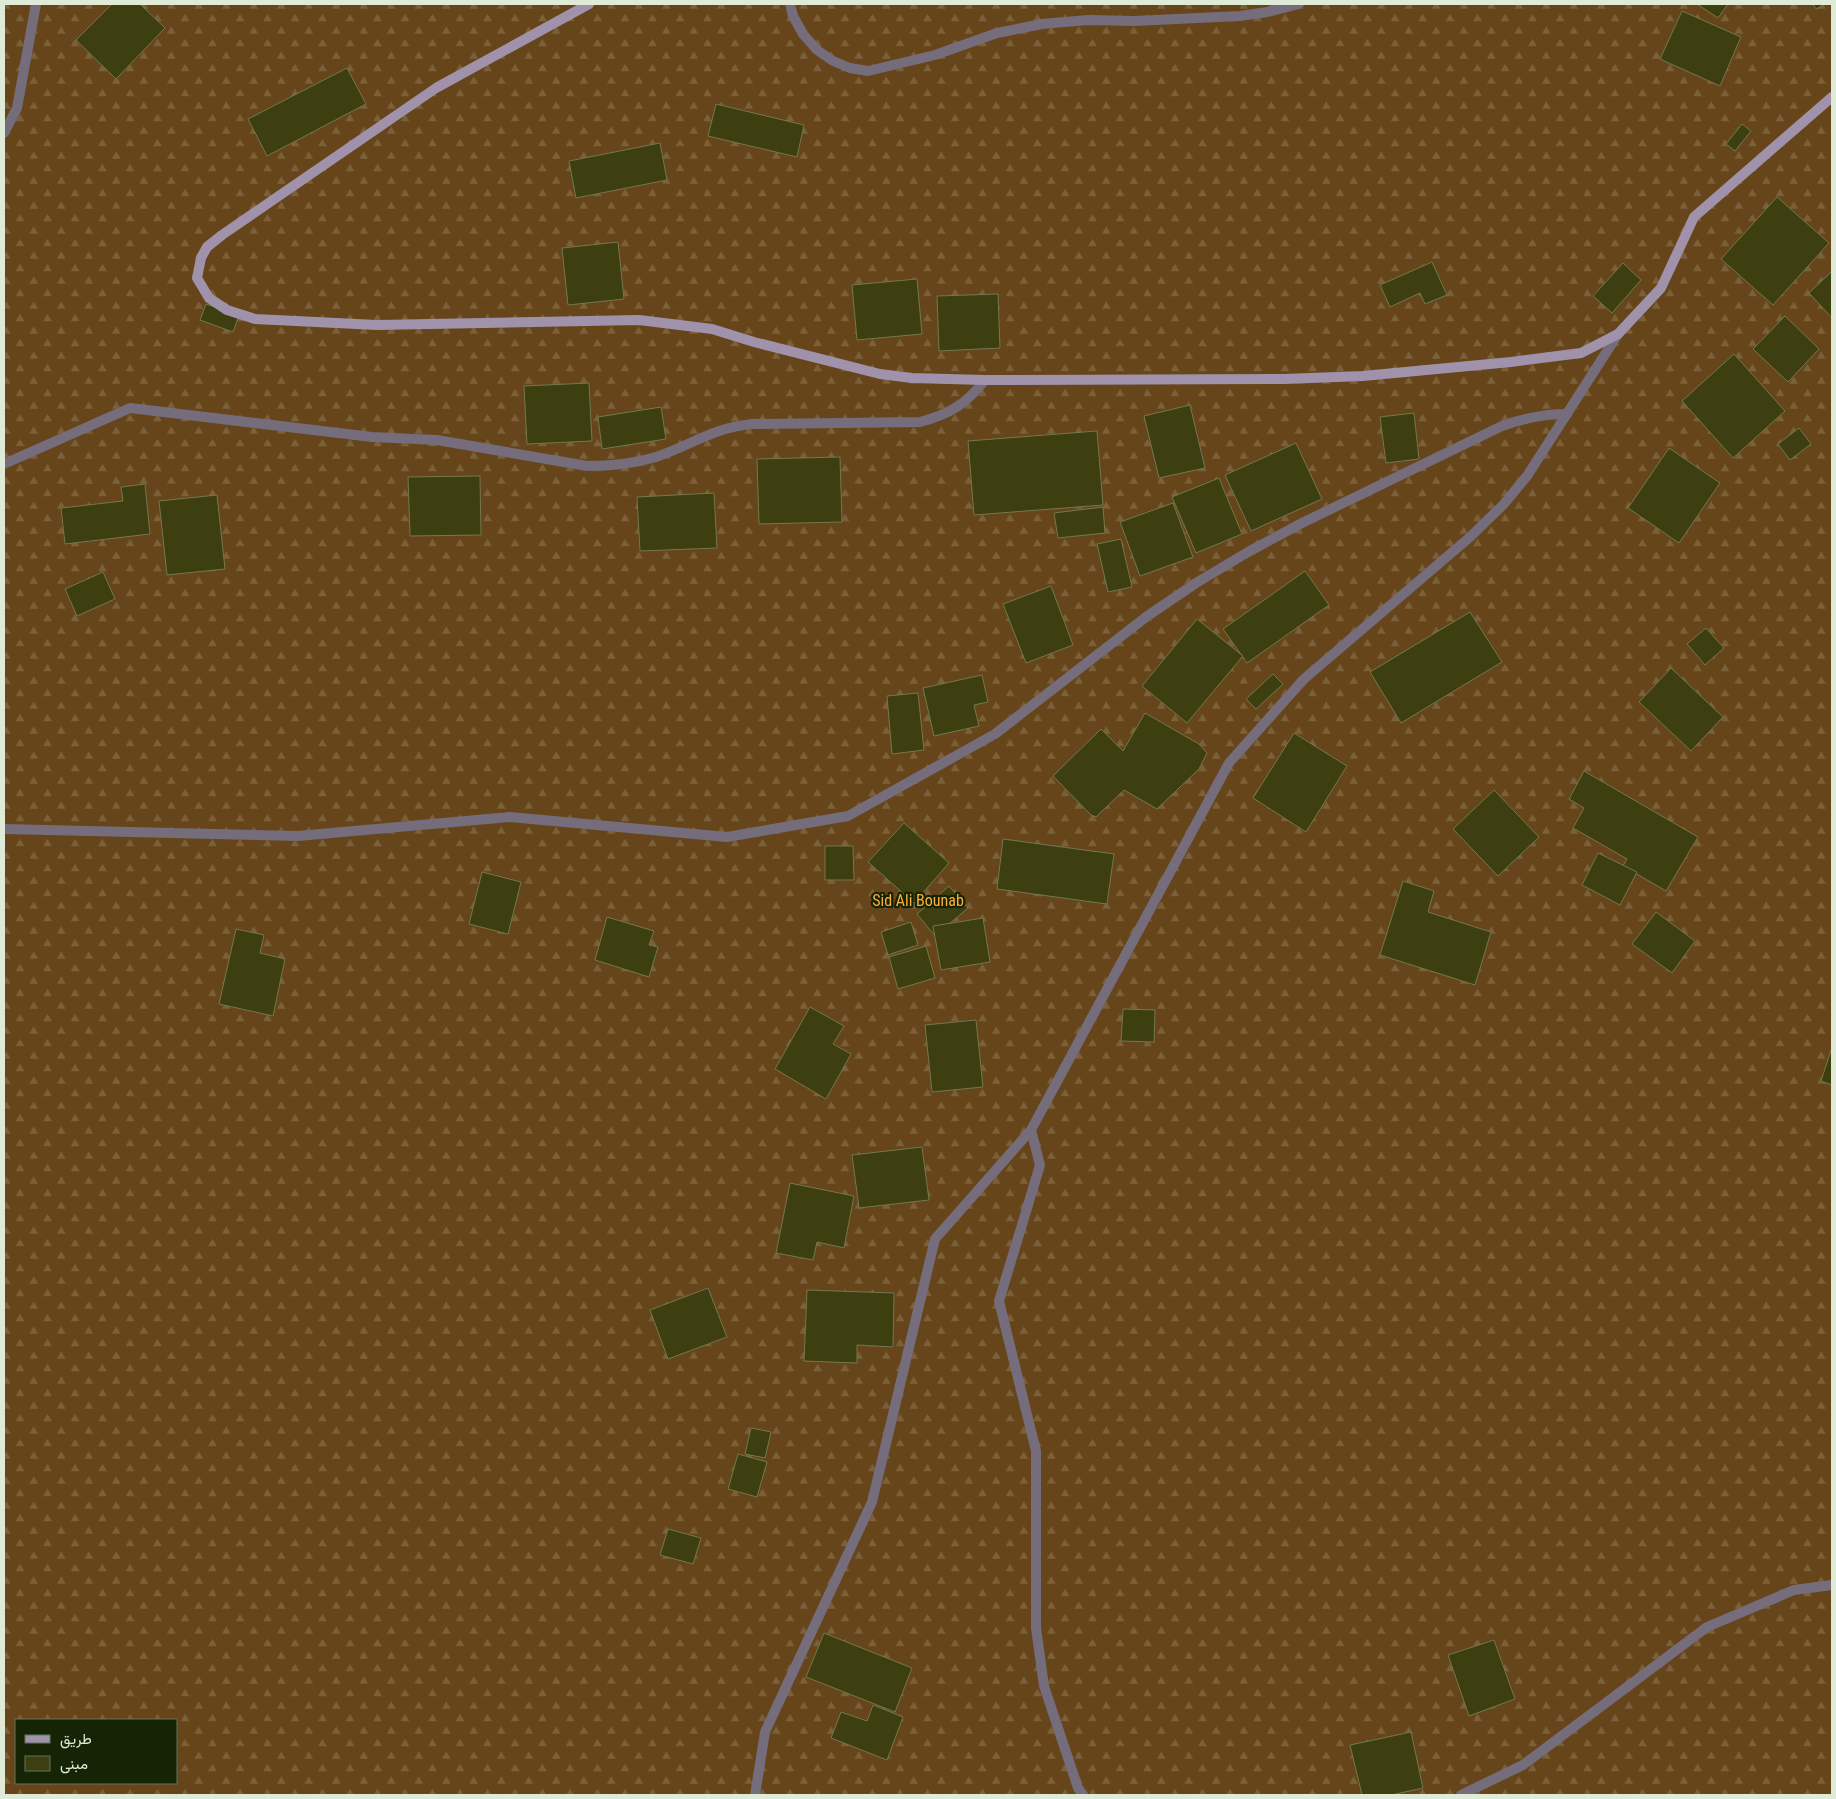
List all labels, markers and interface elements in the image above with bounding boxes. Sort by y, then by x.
park label: Sid Ali Bounab [872,891,964,910]
legend [15,1719,178,1784]
text: طريق [60,1730,92,1749]
text: مبنى [60,1755,88,1774]

